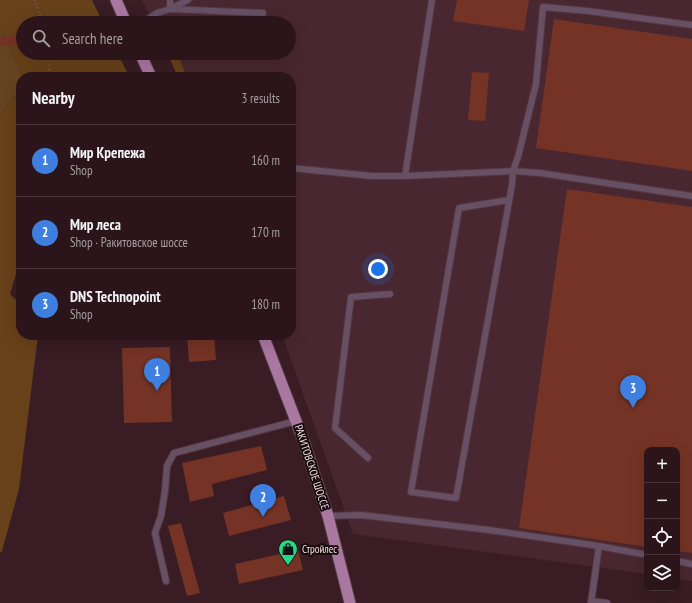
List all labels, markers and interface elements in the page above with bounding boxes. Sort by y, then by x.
search box [16,16,296,60]
icon: search [30,27,52,49]
text: Search here [62,29,123,48]
text: Nearby [32,87,75,109]
text: 3 results [241,90,280,107]
text: Мир Крепежа [70,143,145,162]
text: 1 [42,152,48,169]
text: 160 m [251,152,280,169]
text: Shop [70,162,93,179]
text: Мир леса [70,215,121,234]
text: 2 [42,224,48,241]
text: 170 m [251,224,280,241]
text: Shop · Ракитовское шоссе [70,234,188,251]
your location [368,259,388,279]
text: DNS Technopoint [70,287,161,306]
text: 3 [42,296,48,313]
text: 180 m [251,296,280,313]
text: Shop [70,306,93,323]
pin: 1 [144,358,170,391]
pin: 3 [620,375,646,408]
street label: РАКИТОВСКОЕ ШОССЕ [292,423,332,511]
map controls [644,447,680,591]
button: + [644,447,680,483]
button: − [644,483,680,519]
pin: 2 [250,484,276,517]
button: locate [644,519,680,555]
shop icon: Стройлес [277,538,299,566]
place label: Стройлес [302,542,337,556]
button: layers [644,555,680,591]

